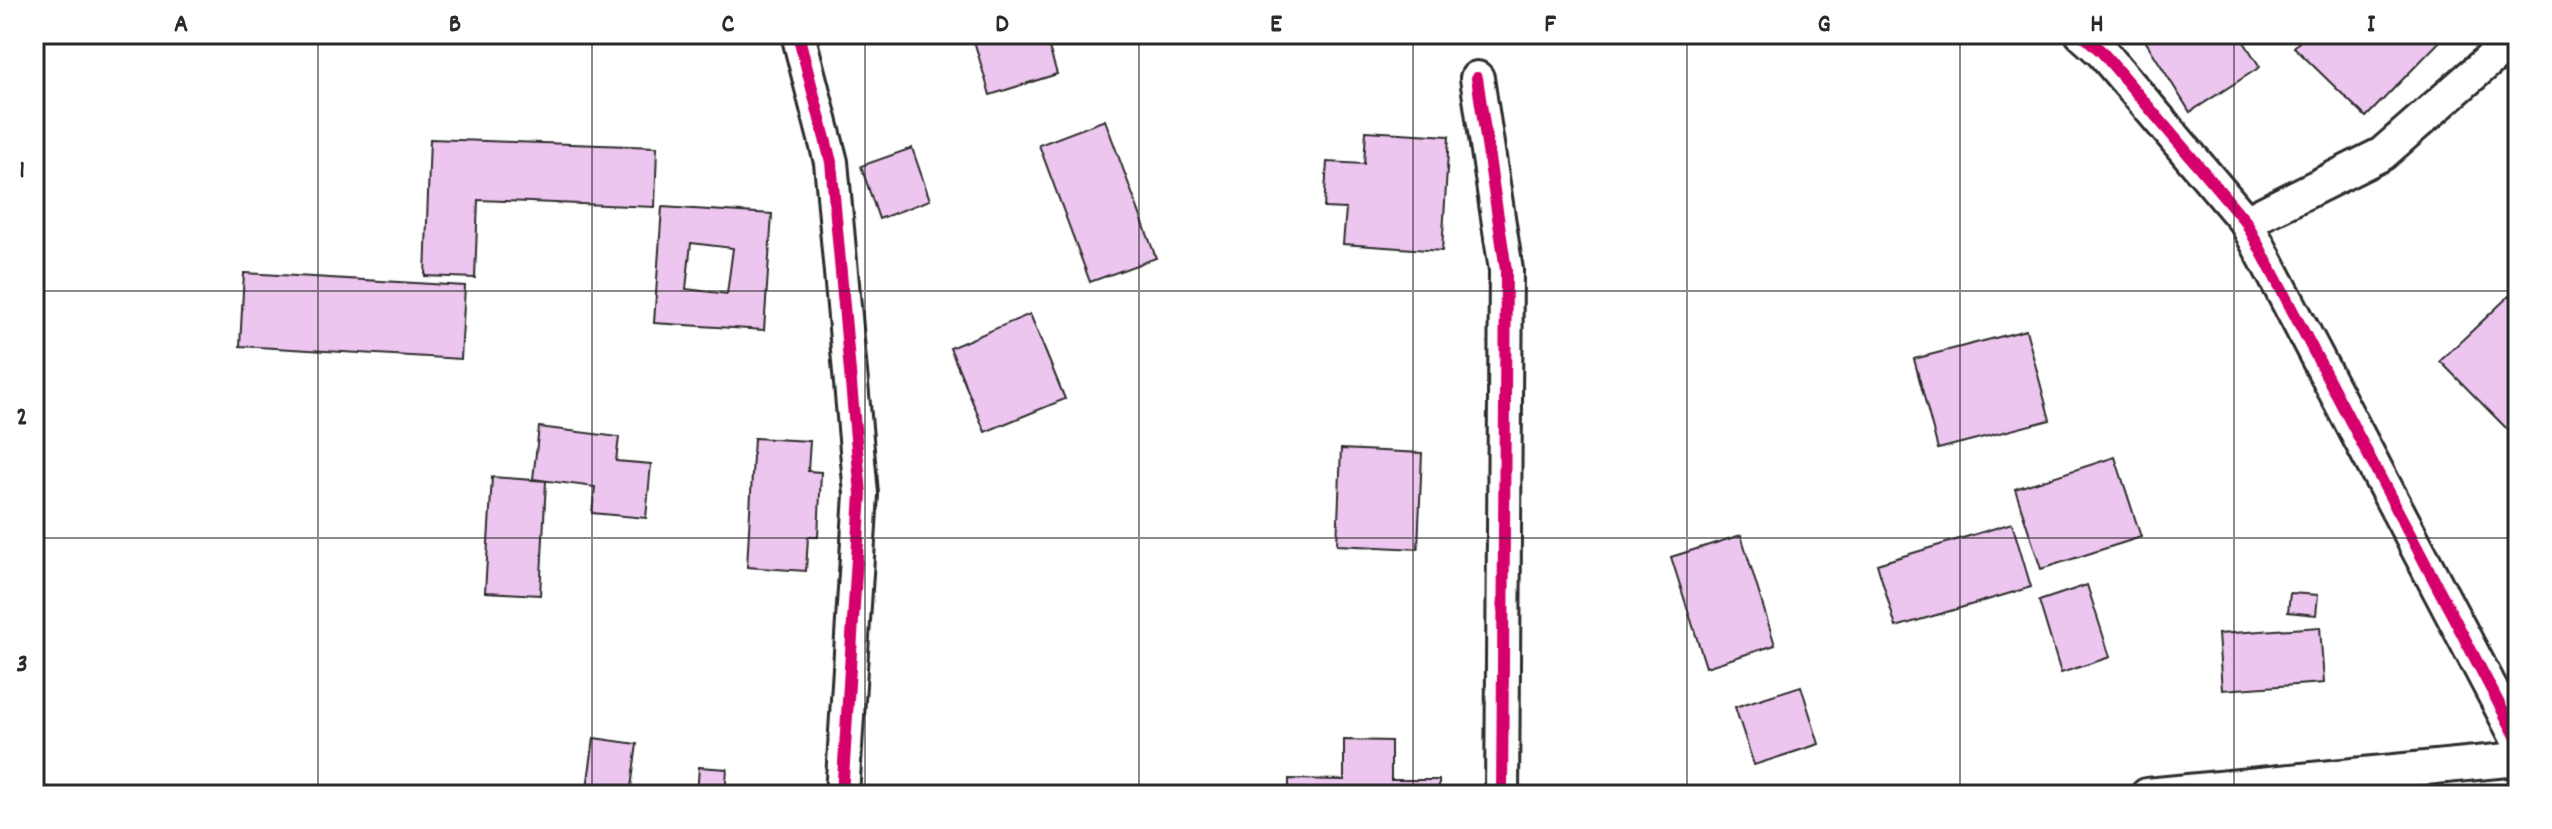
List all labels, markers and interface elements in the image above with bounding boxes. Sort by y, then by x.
text: A [174,7,188,44]
text: B [449,7,461,44]
text: C [722,7,735,44]
text: D [995,7,1009,44]
text: E [1270,7,1282,44]
text: F [1544,7,1556,44]
text: G [1817,7,1831,44]
text: H [2090,7,2104,44]
text: I [2367,7,2376,44]
text: 1 [19,153,25,190]
text: 2 [16,400,28,437]
text: 3 [16,647,28,684]

